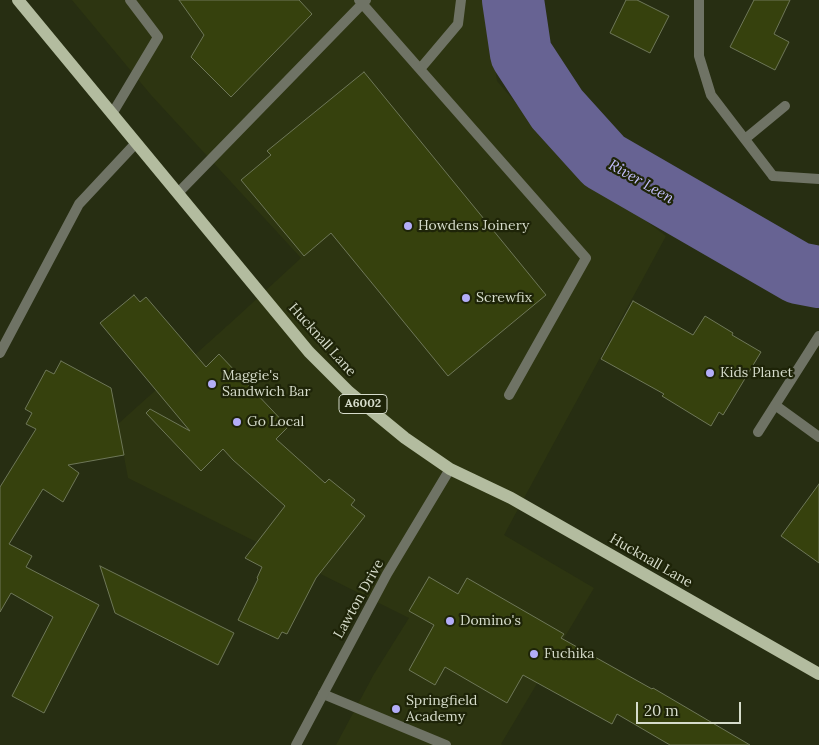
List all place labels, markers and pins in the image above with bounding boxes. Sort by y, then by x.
place label: Howdens Joinery [418,218,529,234]
marker: Howdens Joinery [402,220,414,232]
place label: Screwfix [476,290,532,306]
marker: Screwfix [460,292,472,304]
place label: Kids Planet [720,365,793,381]
marker: Kids Planet [704,367,716,379]
place label: Maggie's Sandwich Bar [222,368,311,401]
marker: Maggie's Sandwich Bar [206,378,218,390]
place label: Go Local [247,414,304,430]
marker: Go Local [231,416,243,428]
place label: Domino's [460,613,521,629]
marker: Domino's [444,615,456,627]
place label: Fuchika [544,646,594,662]
marker: Fuchika [528,648,540,660]
place label: Springfield Academy [406,693,477,726]
marker: Springfield Academy [390,703,402,715]

